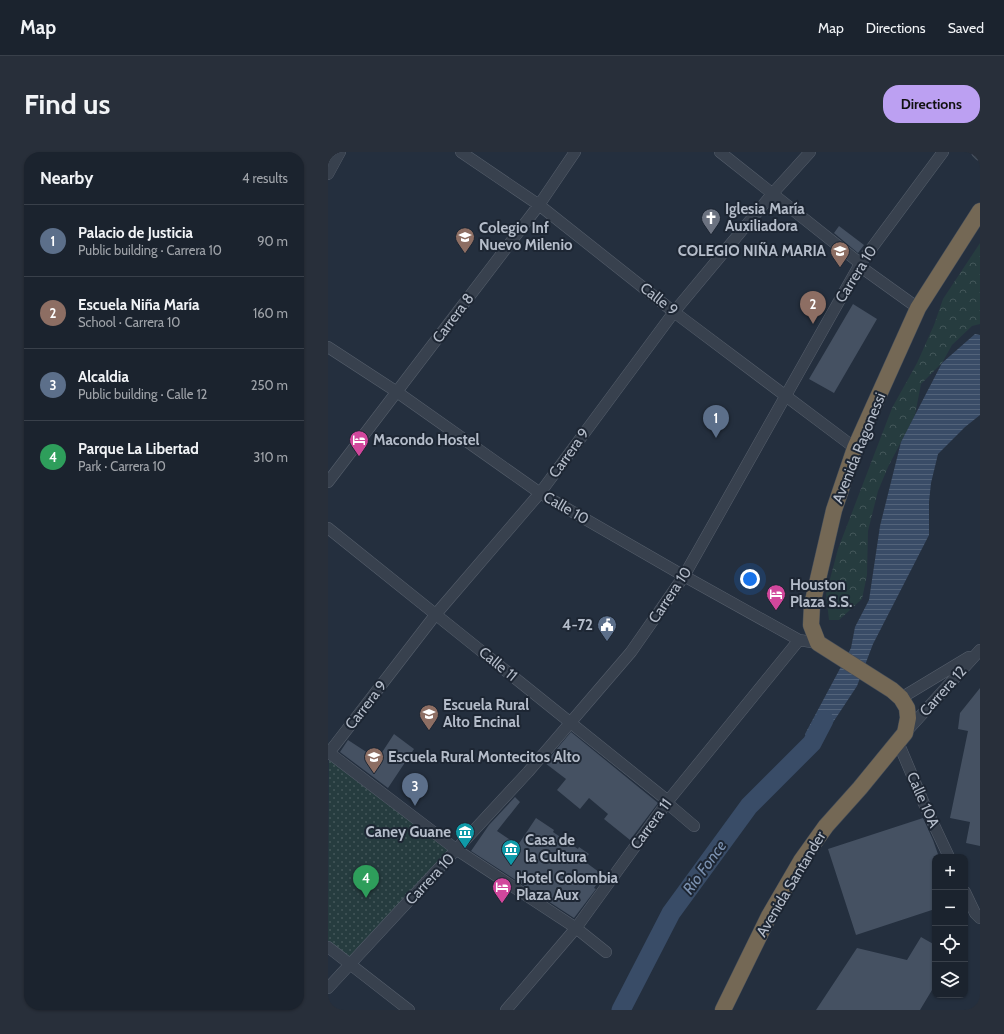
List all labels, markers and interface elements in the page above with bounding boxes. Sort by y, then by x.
text: Map [20,16,56,39]
text: Map [818,19,844,37]
text: Directions [866,19,926,37]
text: Saved [948,19,984,37]
button: Directions [883,85,980,123]
text: Find us [24,87,110,121]
text: Nearby [40,168,93,188]
text: 4 results [242,170,288,186]
place label: Iglesia María Auxiliadora [725,200,805,235]
church icon: Iglesia María Auxiliadora [700,207,722,235]
place label: Colegio Inf Nuevo Milenio [479,219,573,254]
text: Palacio de Justicia [78,224,193,242]
school or university icon: Colegio Inf Nuevo Milenio [454,226,476,254]
text: 1 [51,233,55,249]
text: 90 m [257,233,288,249]
school or university icon: COLEGIO NIÑA MARIA [829,240,851,268]
text: Public building · Carrera 10 [78,242,222,258]
place label: COLEGIO NIÑA MARIA [678,242,827,260]
street label: Carrera 10 [831,242,881,306]
street label: Calle 9 [637,279,681,319]
street label: Carrera 8 [428,290,478,346]
pin: 2 [800,291,826,324]
text: Escuela Niña María [78,296,200,314]
text: 2 [50,305,56,321]
text: 160 m [253,305,288,321]
text: School · Carrera 10 [78,314,180,330]
text: Alcaldia [78,368,129,386]
text: 3 [49,377,57,393]
text: 250 m [251,377,288,393]
text: Public building · Calle 12 [78,386,207,402]
street label: Avenida Ragonessi [829,390,889,506]
pin: 1 [703,405,729,438]
street label: Carrera 9 [545,425,593,481]
hotel icon: Macondo Hostel [348,429,370,457]
place label: Macondo Hostel [373,431,479,449]
text: Parque La Libertad [78,440,199,458]
text: 4 [49,449,57,465]
text: 310 m [253,449,288,465]
text: Park · Carrera 10 [78,458,166,474]
street label: Calle 10 [540,488,592,528]
street label: Carrera 10 [645,563,695,627]
your location [740,569,760,589]
place label: Houston Plaza S.S. [790,576,852,611]
hotel icon: Houston Plaza S.S. [765,583,787,611]
public building icon: 4-72 [596,614,618,642]
place label: 4-72 [562,616,593,634]
street label: Calle 11 [475,643,521,685]
street label: Carrera 12 [916,662,970,720]
street label: Carrera 9 [341,677,391,733]
place label: Escuela Rural Alto Encinal [443,696,529,731]
school or university icon: Escuela Rural Alto Encinal [418,703,440,731]
school or university icon: Escuela Rural Montecitos Alto [363,746,385,774]
place label: Escuela Rural Montecitos Alto [388,748,581,766]
street label: Calle 10A [903,769,944,831]
pin: 3 [402,773,428,806]
street label: Carrera 11 [627,795,675,853]
museum icon: Caney Guane [454,821,476,849]
place label: Caney Guane [365,823,451,841]
street label: Avenida Santander [752,828,830,940]
place label: Casa de la Cultura [525,831,587,866]
water label: Río Fonce [679,837,730,898]
museum icon: Casa de la Cultura [500,838,522,866]
street label: Carrera 10 [402,849,458,909]
map controls [932,854,968,998]
button: + [932,854,968,890]
pin: 4 [353,865,379,898]
place label: Hotel Colombia Plaza Aux [516,869,619,904]
hotel icon: Hotel Colombia Plaza Aux [491,876,513,904]
button: − [932,890,968,926]
button: locate [932,926,968,962]
button: layers [932,962,968,998]

